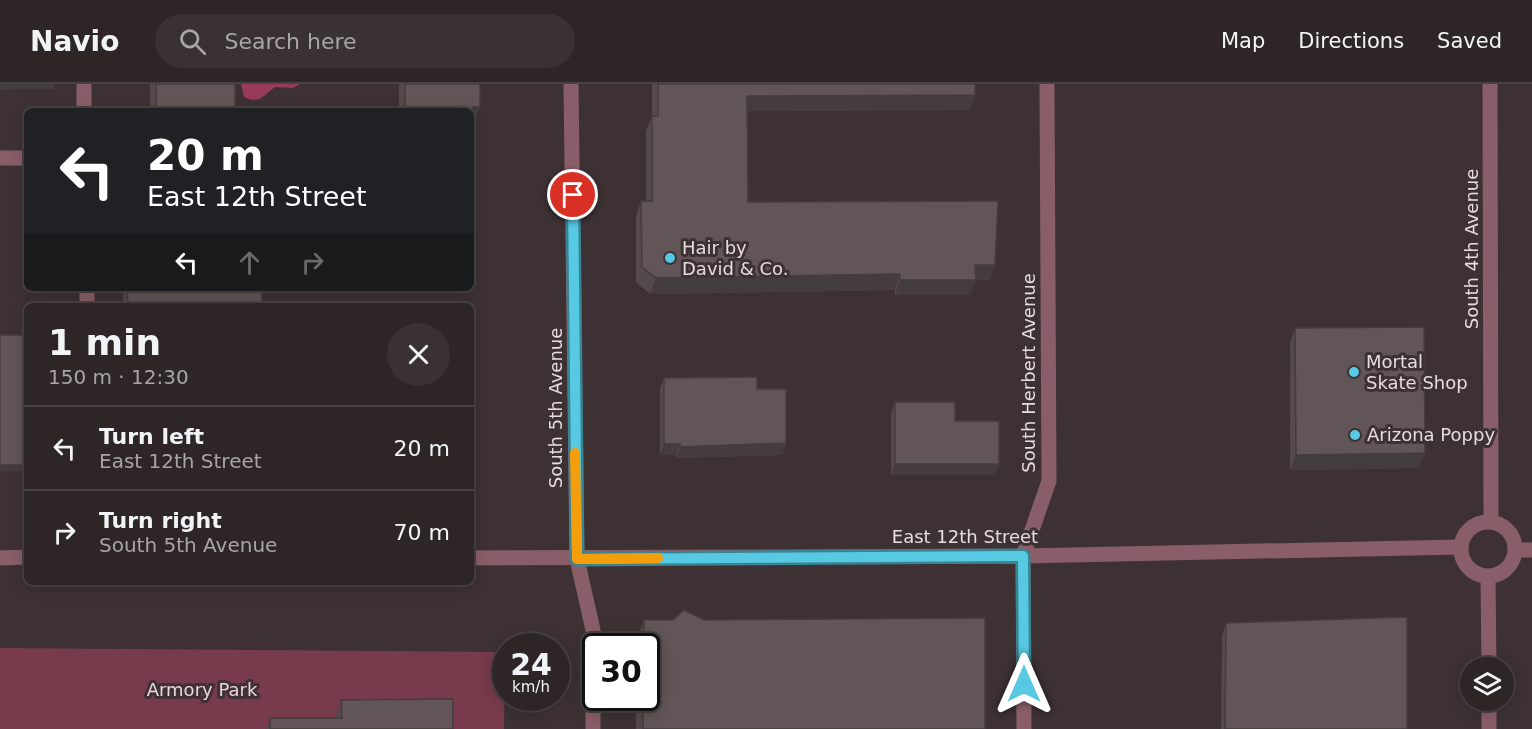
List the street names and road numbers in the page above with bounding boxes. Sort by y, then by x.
street label: South 4th Avenue [1461,169,1482,329]
street label: South Herbert Avenue [1018,273,1039,473]
street label: South 5th Avenue [545,328,566,488]
street label: East 12th Street [892,526,1038,547]

